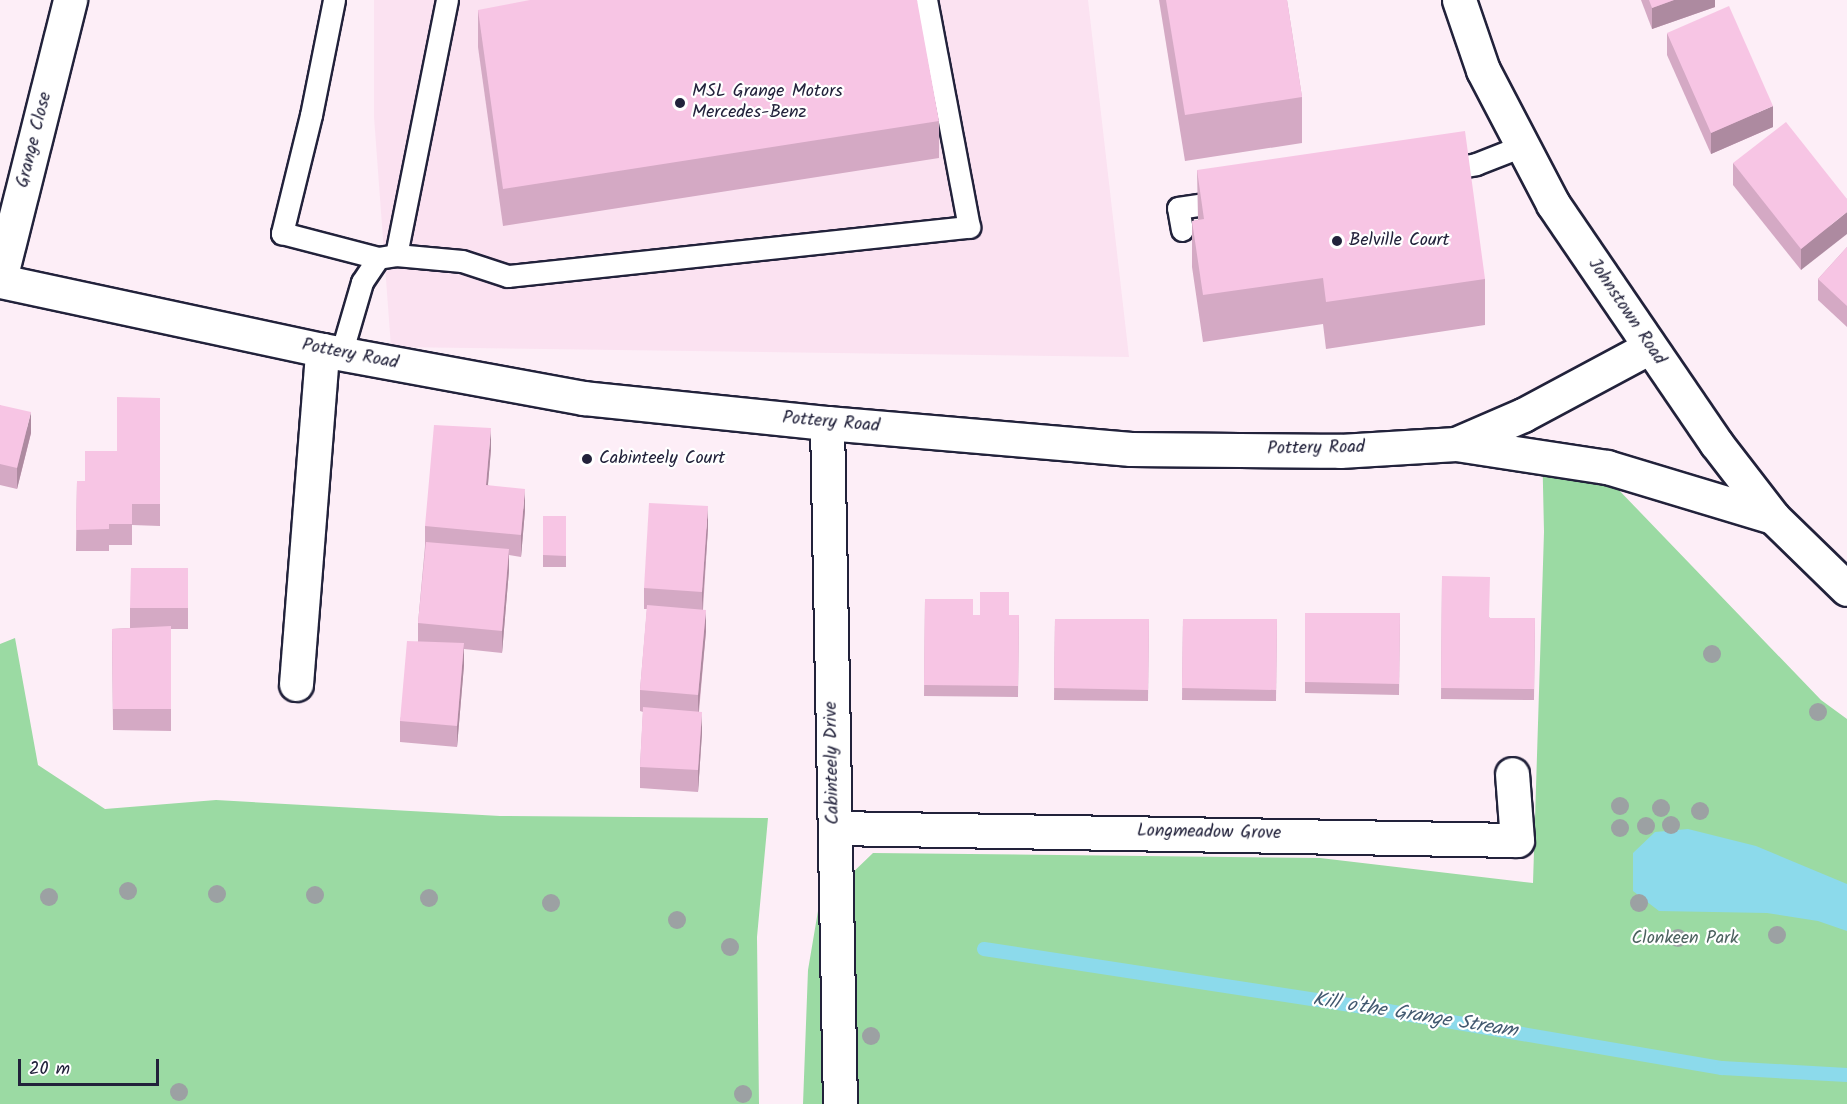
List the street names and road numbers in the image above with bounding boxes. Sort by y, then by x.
street label: Grange Close [13,90,57,190]
street label: Johnstown Road [1582,255,1670,369]
street label: Pottery Road [300,335,400,375]
street label: Pottery Road [781,408,881,438]
street label: Pottery Road [1267,437,1365,461]
street label: Cabinteely Drive [821,701,845,825]
street label: Longmeadow Grove [1137,821,1281,845]

